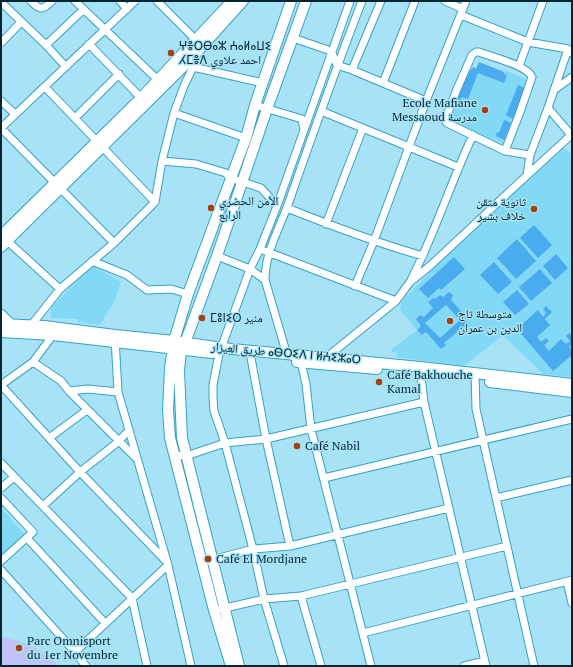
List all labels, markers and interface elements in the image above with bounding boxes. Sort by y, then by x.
place label: ⵖⴻⵔⴱⴰⵣ ⵄⴰⵍⴰⵡⵉ ⵃⵎⴻⴷ احمد علاوي [179,38,271,70]
marker: ⵖⴻⵔⴱⴰⵣ ⵄⴰⵍⴰⵡⵉ ⵃⵎⴻⴷ احمد علاوي [166,48,176,58]
place label: Ecole Mafiane Messaoud مدرسة [392,95,477,124]
marker: Ecole Mafiane Messaoud مدرسة [480,105,490,115]
place label: الأمن الحضري الرابع [219,193,279,222]
place label: ثانوية متقن خلاف بشير [476,194,527,223]
marker: الأمن الحضري الرابع [206,203,216,213]
marker: ثانوية متقن خلاف بشير [529,204,539,214]
place label: متوسطة تاج الدين بن عمران [458,306,522,335]
place label: ⵎⵓⵏⵉⵔ منير [210,310,263,325]
marker: ⵎⵓⵏⵉⵔ منير [197,313,207,323]
marker: متوسطة تاج الدين بن عمران [445,316,455,326]
street label: طريق العيزار ⴰⴱⵔⵉⴷ ⵏ ⵍⵄⵉⵣⴰⵔ [210,338,362,367]
place label: Café Bakhouche Kamal [387,367,473,396]
marker: Café Bakhouche Kamal [374,377,384,387]
place label: Café Nabil [305,438,361,453]
marker: Café Nabil [292,441,302,451]
place label: Café El Mordjane [216,551,307,566]
marker: Café El Mordjane [203,554,213,564]
place label: Parc Omnisport du 1er Novembre [27,633,118,662]
marker: Parc Omnisport du 1er Novembre [14,643,24,653]

